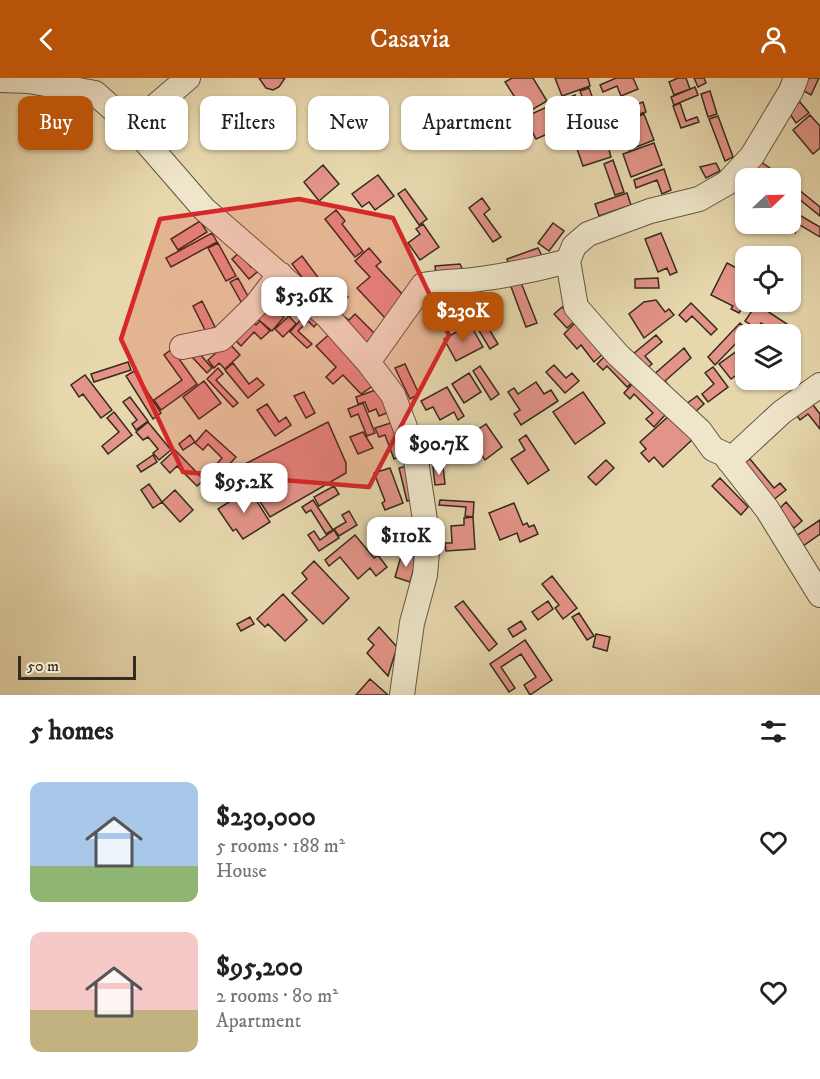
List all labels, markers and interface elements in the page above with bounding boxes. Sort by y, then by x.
text: Casavia [370,22,450,56]
icon: back [30,23,63,56]
icon: person [757,23,790,56]
chip: Buy [18,96,93,150]
chip: Rent [105,96,188,150]
chip: Filters [200,96,296,150]
chip: New [308,96,389,150]
chip: Apartment [401,96,533,150]
chip: House [545,96,640,150]
north arrow [735,168,801,234]
map controls [735,168,801,390]
button: locate [735,246,801,312]
pin: $53.6K [255,277,353,328]
text: $53.6K [275,284,333,309]
pin: $230K [421,292,505,343]
text: $230K [436,299,490,324]
button: layers [735,324,801,390]
pin: $90.7K [390,425,488,476]
text: $90.7K [409,432,469,457]
pin: $95.2K [195,463,293,514]
text: $95.2K [215,470,273,495]
pin: $110K [364,517,448,568]
text: $110K [381,524,431,549]
scale bar [18,653,136,680]
text: 50 m [27,656,59,676]
text: 5 homes [30,715,114,748]
icon: filters [757,715,790,748]
text: $230,000 [216,801,316,834]
icon: home [78,806,150,878]
icon: heart [757,826,790,859]
text: 5 rooms · 188 m² [216,834,345,859]
text: House [216,859,267,884]
text: $95,200 [216,951,303,984]
icon: home [78,956,150,1028]
icon: heart [757,976,790,1009]
text: 2 rooms · 80 m² [216,984,338,1009]
text: Apartment [216,1009,301,1034]

